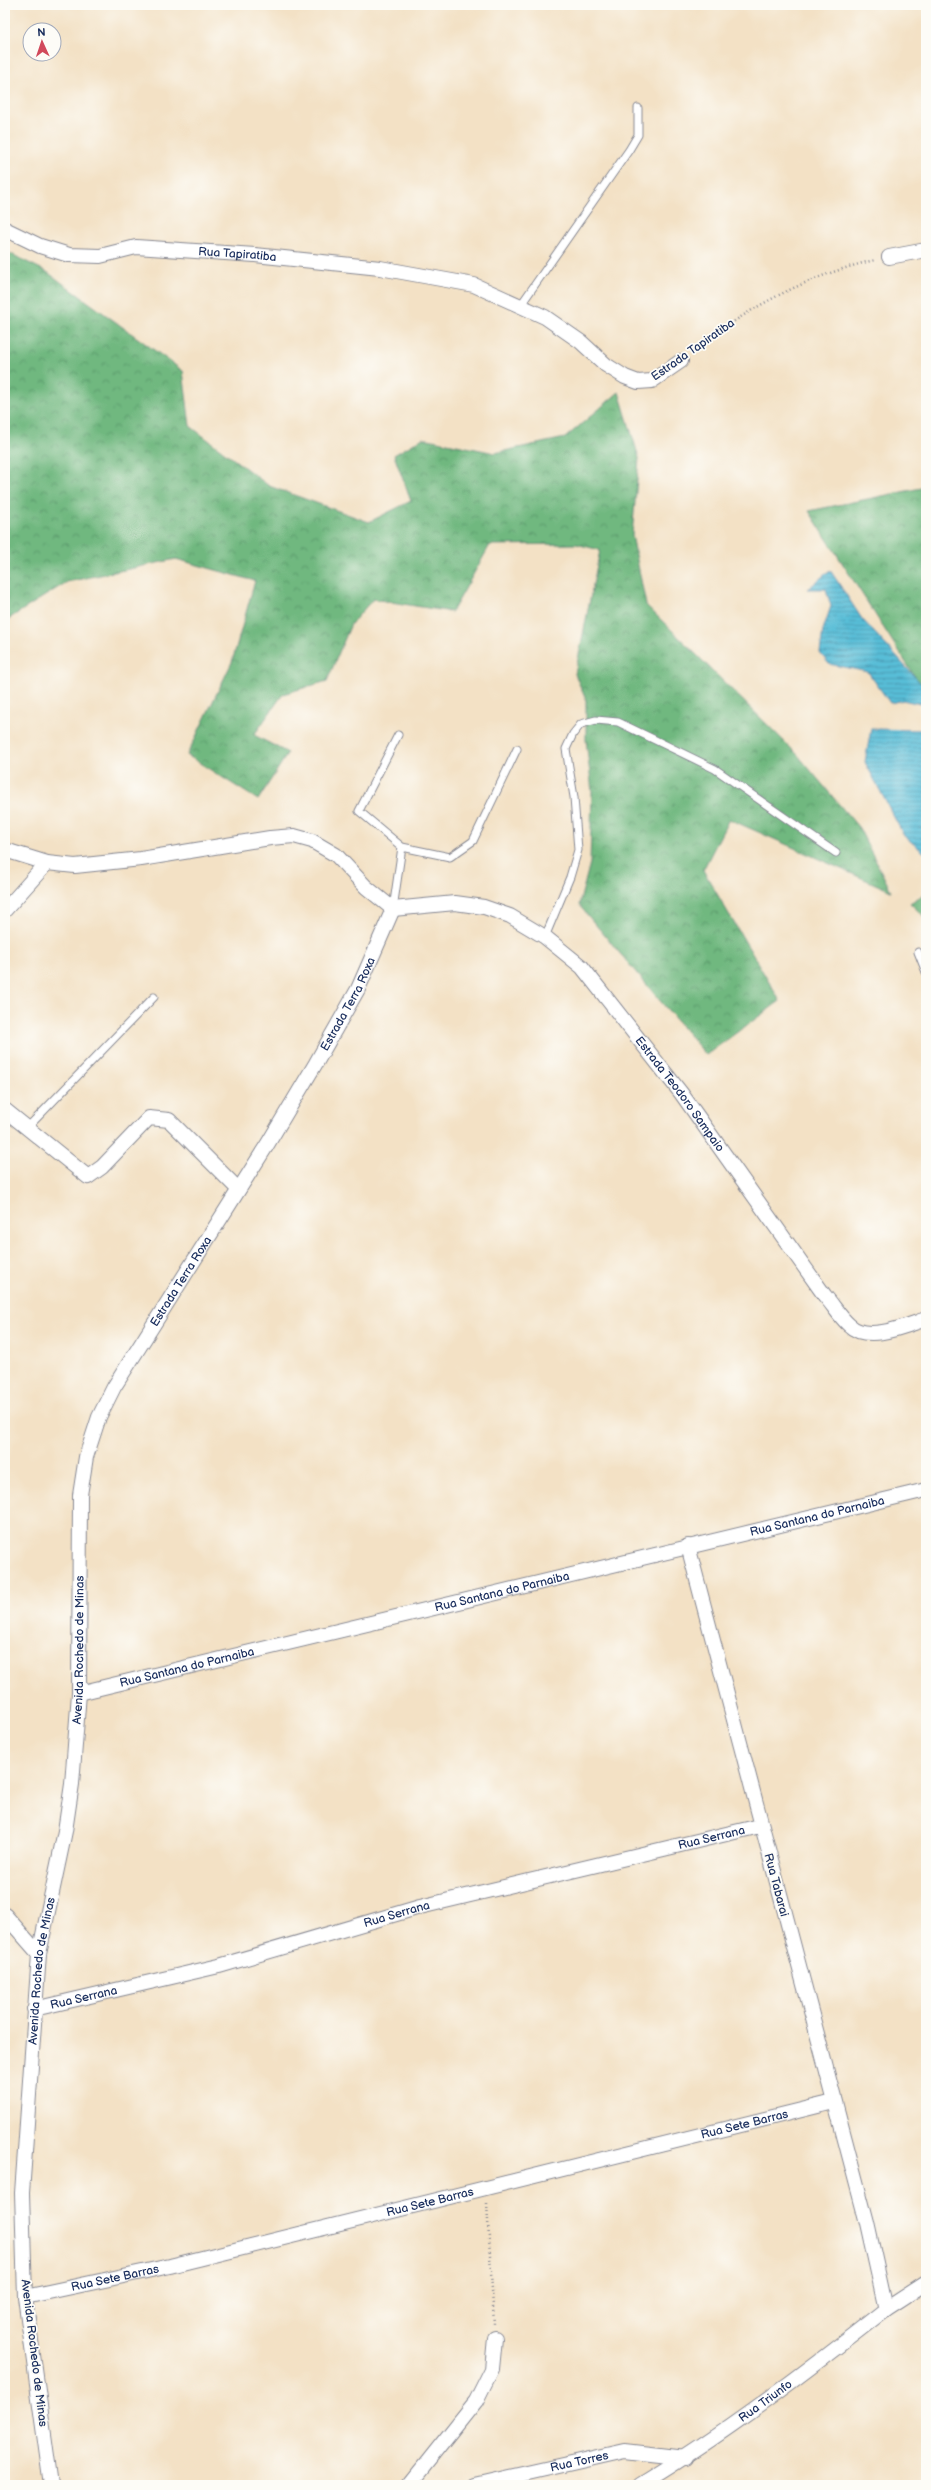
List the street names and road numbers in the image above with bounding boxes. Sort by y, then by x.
street label: Rua Tapiratiba [198,244,277,265]
street label: Estrada Tapiratiba [648,316,738,384]
street label: Estrada Terra Roxa [317,955,379,1053]
street label: Estrada Teodoro Sampaio [632,1034,728,1155]
street label: Estrada Terra Roxa [147,1233,215,1329]
street label: Rua Santana do Parnaiba [748,1493,886,1539]
street label: Rua Santana do Parnaiba [433,1568,571,1615]
street label: Avenida Rochedo de Minas [69,1575,87,1725]
street label: Rua Santana do Parnaiba [118,1644,256,1691]
street label: Rua Serrana [676,1822,747,1853]
street label: Rua Tabarai [760,1852,792,1918]
street label: Avenida Rochedo de Minas [25,1896,58,2045]
street label: Rua Serrana [362,1897,431,1931]
street label: Rua Serrana [49,1982,119,2012]
street label: Rua Sete Barras [699,2106,790,2142]
street label: Rua Sete Barras [385,2184,475,2220]
street label: Rua Sete Barras [70,2261,160,2294]
street label: Avenida Rochedo de Minas [18,2278,51,2428]
street label: Rua Triunfo [736,2376,795,2425]
street label: Rua Torres [549,2447,610,2475]

